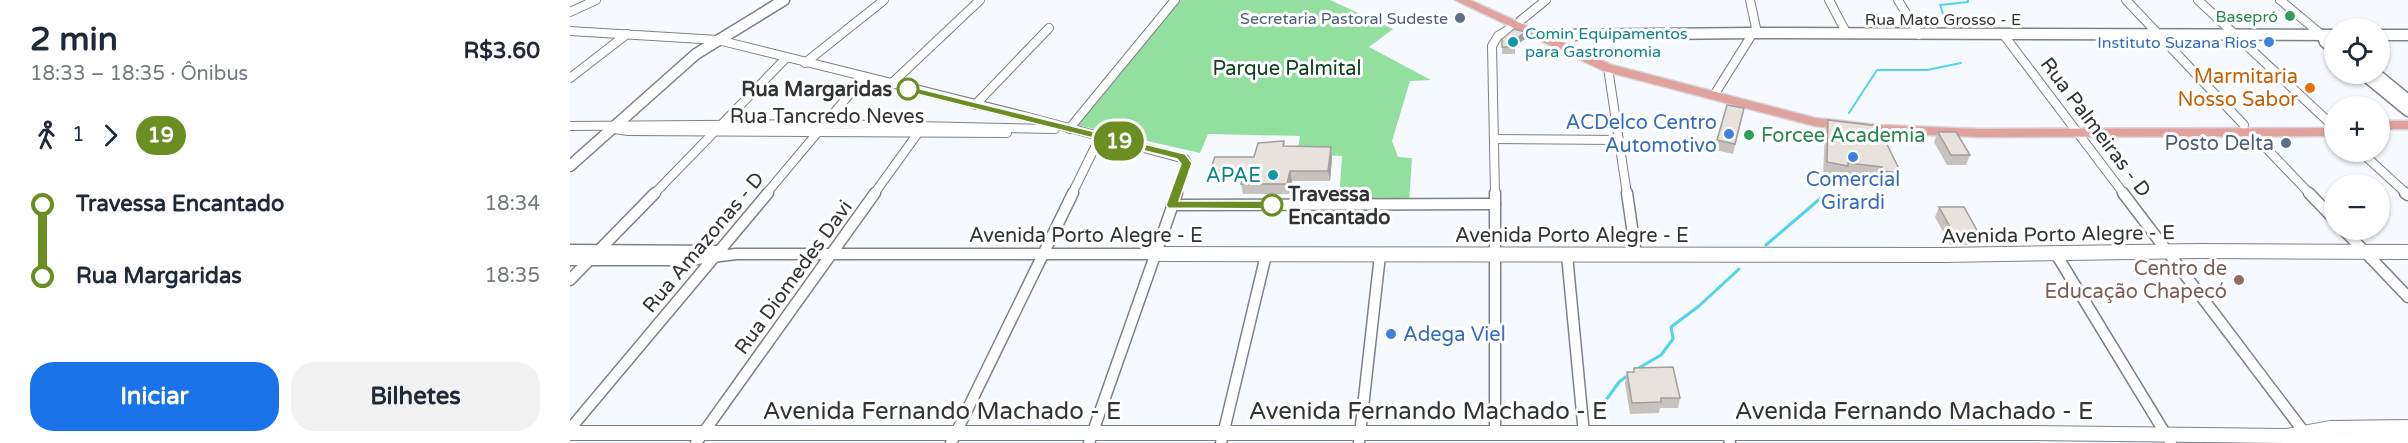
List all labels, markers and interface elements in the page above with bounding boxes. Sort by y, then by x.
place label: Basepró [2215,7,2278,27]
place label: Secretaria Pastoral Sudeste [1240,9,1448,29]
marker: Basepró [2283,9,2297,23]
street label: Rua Mato Grosso - E [1865,10,2021,30]
marker: Secretaria Pastoral Sudeste [1453,11,1467,25]
map controls [2324,18,2390,240]
button: locate [2324,18,2390,84]
text: 2 min [30,20,118,59]
place label: Comin Equipamentos para Gastronomia [1525,24,1688,62]
place label: Instituto Suzana Rios [2097,33,2257,53]
marker: Comin Equipamentos para Gastronomia [1506,35,1520,49]
marker: Instituto Suzana Rios [2262,35,2276,49]
text: R$3.60 [464,38,540,64]
street label: Rua Palmeiras - D [2035,53,2156,202]
park label: Parque Palmital [1212,57,1362,81]
text: 18:33 – 18:35 · Ônibus [30,62,248,86]
place label: Marmitaria Nosso Sabor [2178,65,2298,112]
place label: Rua Margaridas [741,78,892,102]
marker: Rua Margaridas [897,78,919,100]
marker: Marmitaria Nosso Sabor [2303,81,2317,95]
button: + [2324,96,2390,162]
street label: Rua Tancredo Neves [730,105,924,129]
place label: ACDelco Centro Automotivo [1566,111,1717,158]
icon: walk [30,119,63,152]
icon: forward [94,119,127,152]
line badge: 19 [1092,122,1146,160]
text: 1 [72,123,85,147]
text: 19 [148,123,174,148]
place label: Forcee Academia [1761,124,1925,148]
marker: ACDelco Centro Automotivo [1722,127,1736,141]
marker: Forcee Academia [1742,128,1756,142]
text: 19 [1106,129,1132,154]
place label: Posto Delta [2164,132,2274,156]
marker: Posto Delta [2279,136,2293,150]
marker: Comercial Girardi [1846,150,1860,164]
place label: APAE [1206,164,1261,188]
street label: Rua Amazonas - D [638,168,770,318]
marker: APAE [1266,168,1280,182]
place label: Comercial Girardi [1806,168,1900,215]
button: − [2324,174,2390,240]
place label: Travessa Encantado [1287,183,1390,230]
text: Travessa Encantado [76,191,284,217]
text: 18:34 [485,192,540,216]
marker: Travessa Encantado [1261,194,1283,216]
street label: Rua Diomedes Davi [730,196,858,359]
street label: Avenida Porto Alegre - E [1941,221,2175,249]
street label: Avenida Porto Alegre - E [969,224,1203,248]
street label: Avenida Porto Alegre - E [1455,224,1689,248]
place label: Centro de Educação Chapecó [2045,257,2227,304]
text: Rua Margaridas [76,263,242,289]
text: 18:35 [485,264,540,288]
marker: Centro de Educação Chapecó [2232,273,2246,287]
place label: Adega Viel [1403,323,1506,347]
marker: Adega Viel [1384,327,1398,341]
button: Iniciar [30,362,279,431]
button: Bilhetes [291,362,540,431]
street label: Avenida Fernando Machado - E [763,397,1121,426]
street label: Avenida Fernando Machado - E [1249,397,1607,426]
street label: Avenida Fernando Machado - E [1735,397,2093,426]

